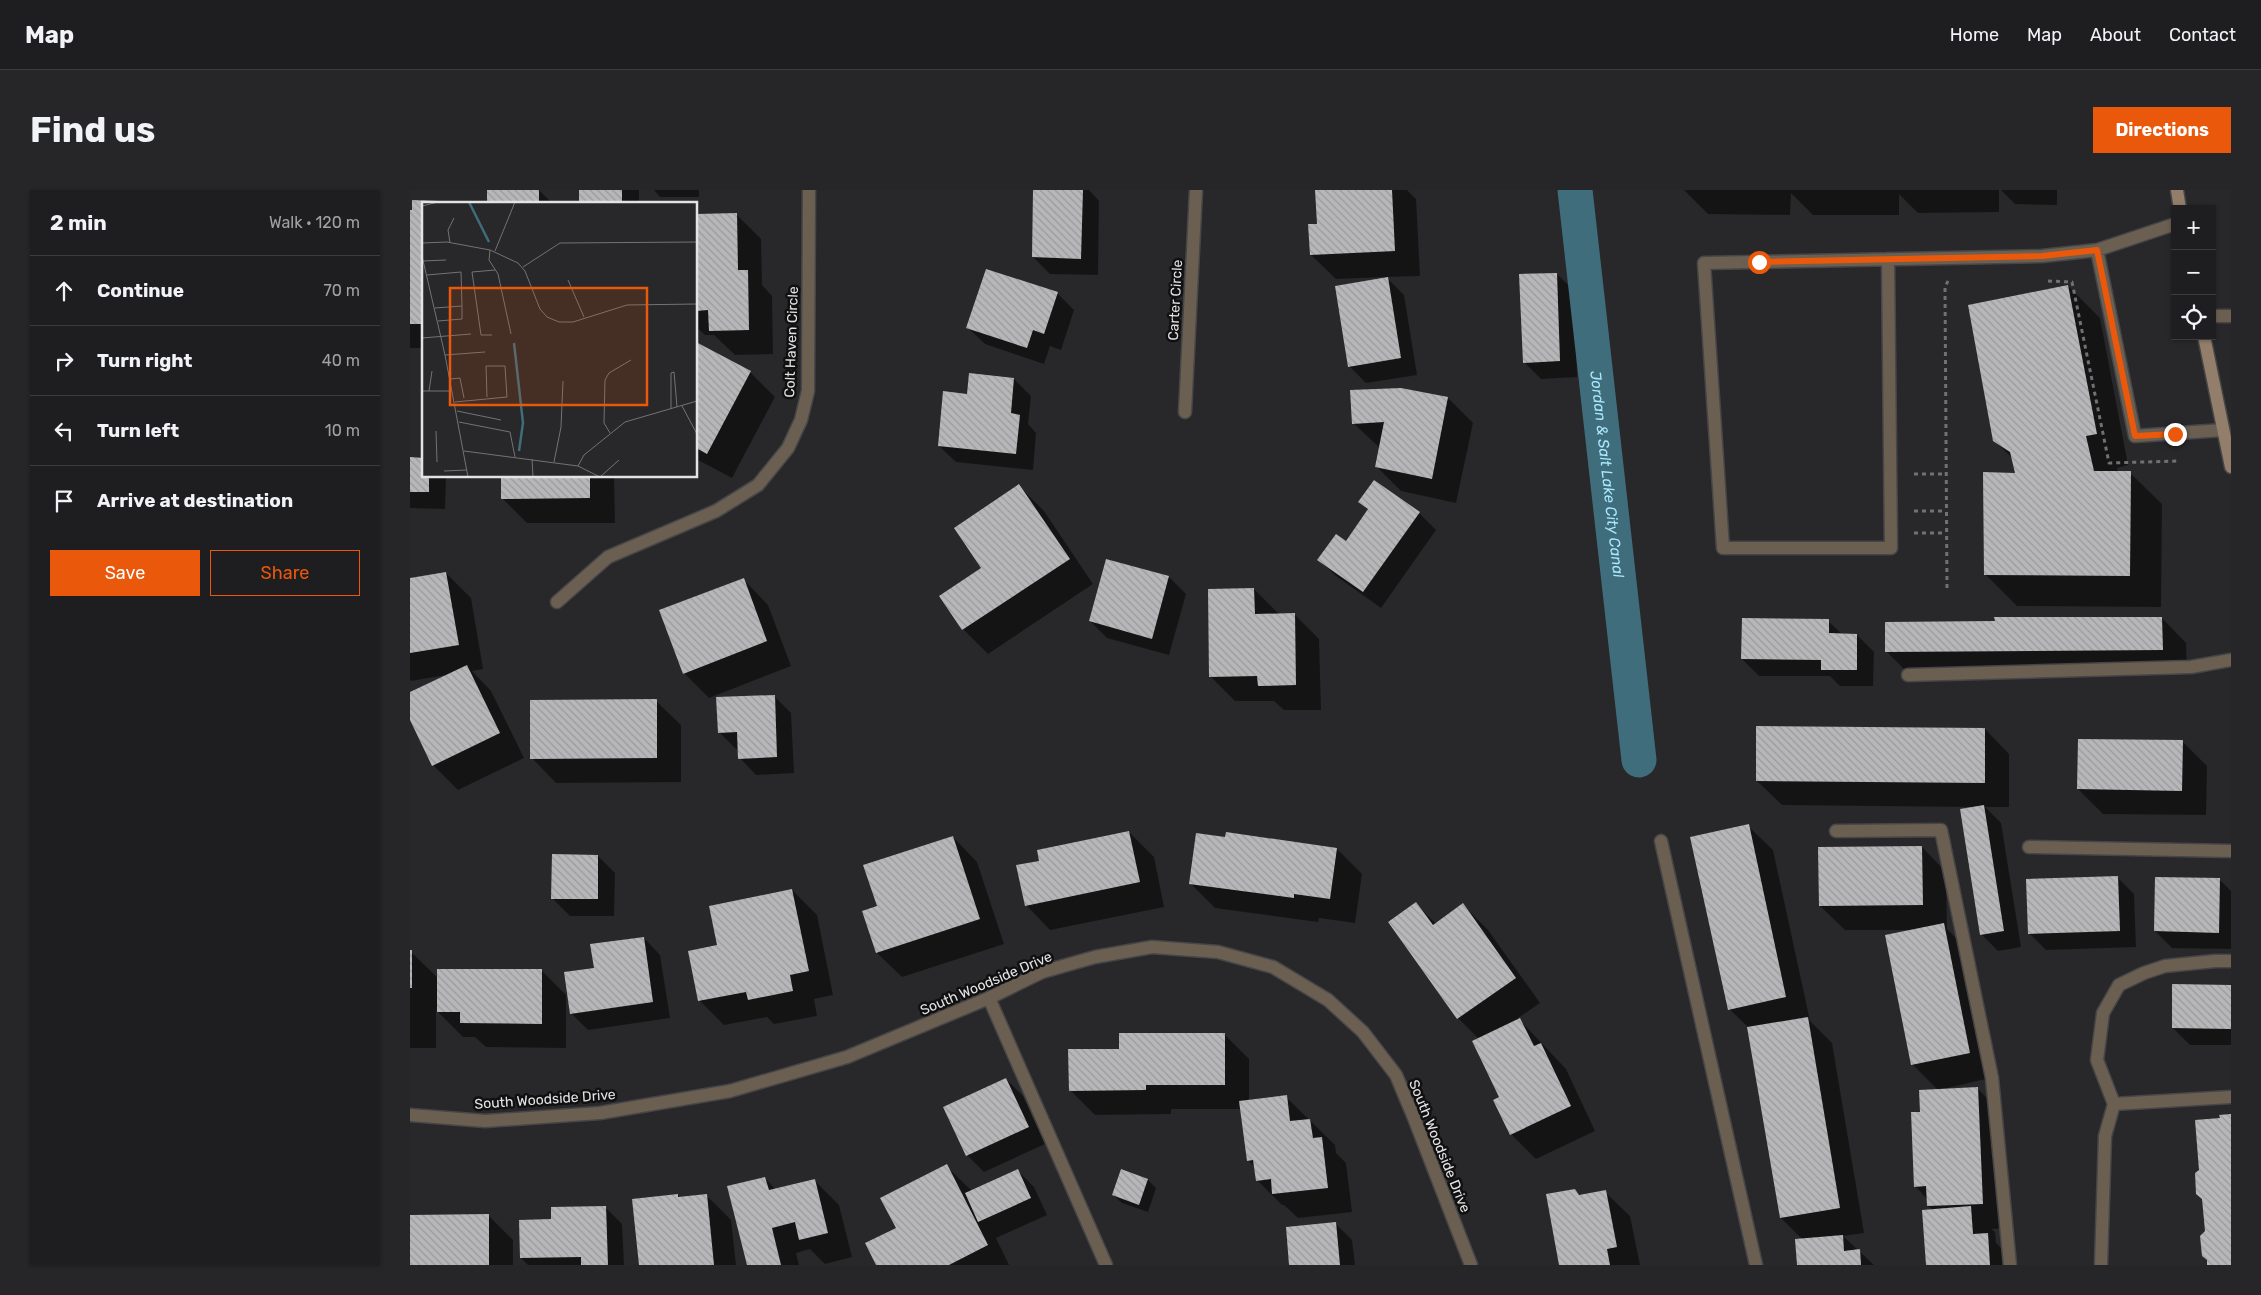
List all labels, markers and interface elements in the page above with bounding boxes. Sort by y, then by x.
text: Map [25,21,74,49]
text: Home [1950,24,1999,46]
text: Map [2027,24,2062,46]
text: About [2090,24,2141,46]
text: Contact [2169,24,2236,46]
button: Directions [2093,107,2231,153]
text: Find us [30,109,155,151]
inset map [422,202,698,478]
map controls [2171,205,2216,340]
button: + [2171,205,2216,250]
text: 2 min [50,210,107,235]
text: Walk · 120 m [269,213,360,232]
button: − [2171,250,2216,295]
route start [1748,251,1771,274]
street label: Carter Circle [1165,259,1186,341]
icon: ahead [50,277,78,305]
text: Continue [97,279,184,302]
text: 70 m [323,281,360,300]
street label: Colt Haven Circle [781,286,802,398]
button: locate [2171,295,2216,340]
icon: right [50,347,78,375]
text: Turn right [97,349,192,372]
text: 40 m [322,351,360,370]
water label: Jordan & Salt Lake City Canal [1586,370,1627,579]
icon: left [50,417,78,445]
text: Turn left [97,419,179,442]
text: 10 m [325,421,360,440]
route end [2164,423,2187,446]
icon: arrive [50,487,78,515]
text: Arrive at destination [97,489,293,512]
button: Save [50,550,200,596]
button: Share [210,550,360,596]
street label: South Woodside Drive [918,948,1055,1019]
street label: South Woodside Drive [1405,1077,1474,1215]
street label: South Woodside Drive [474,1086,616,1113]

